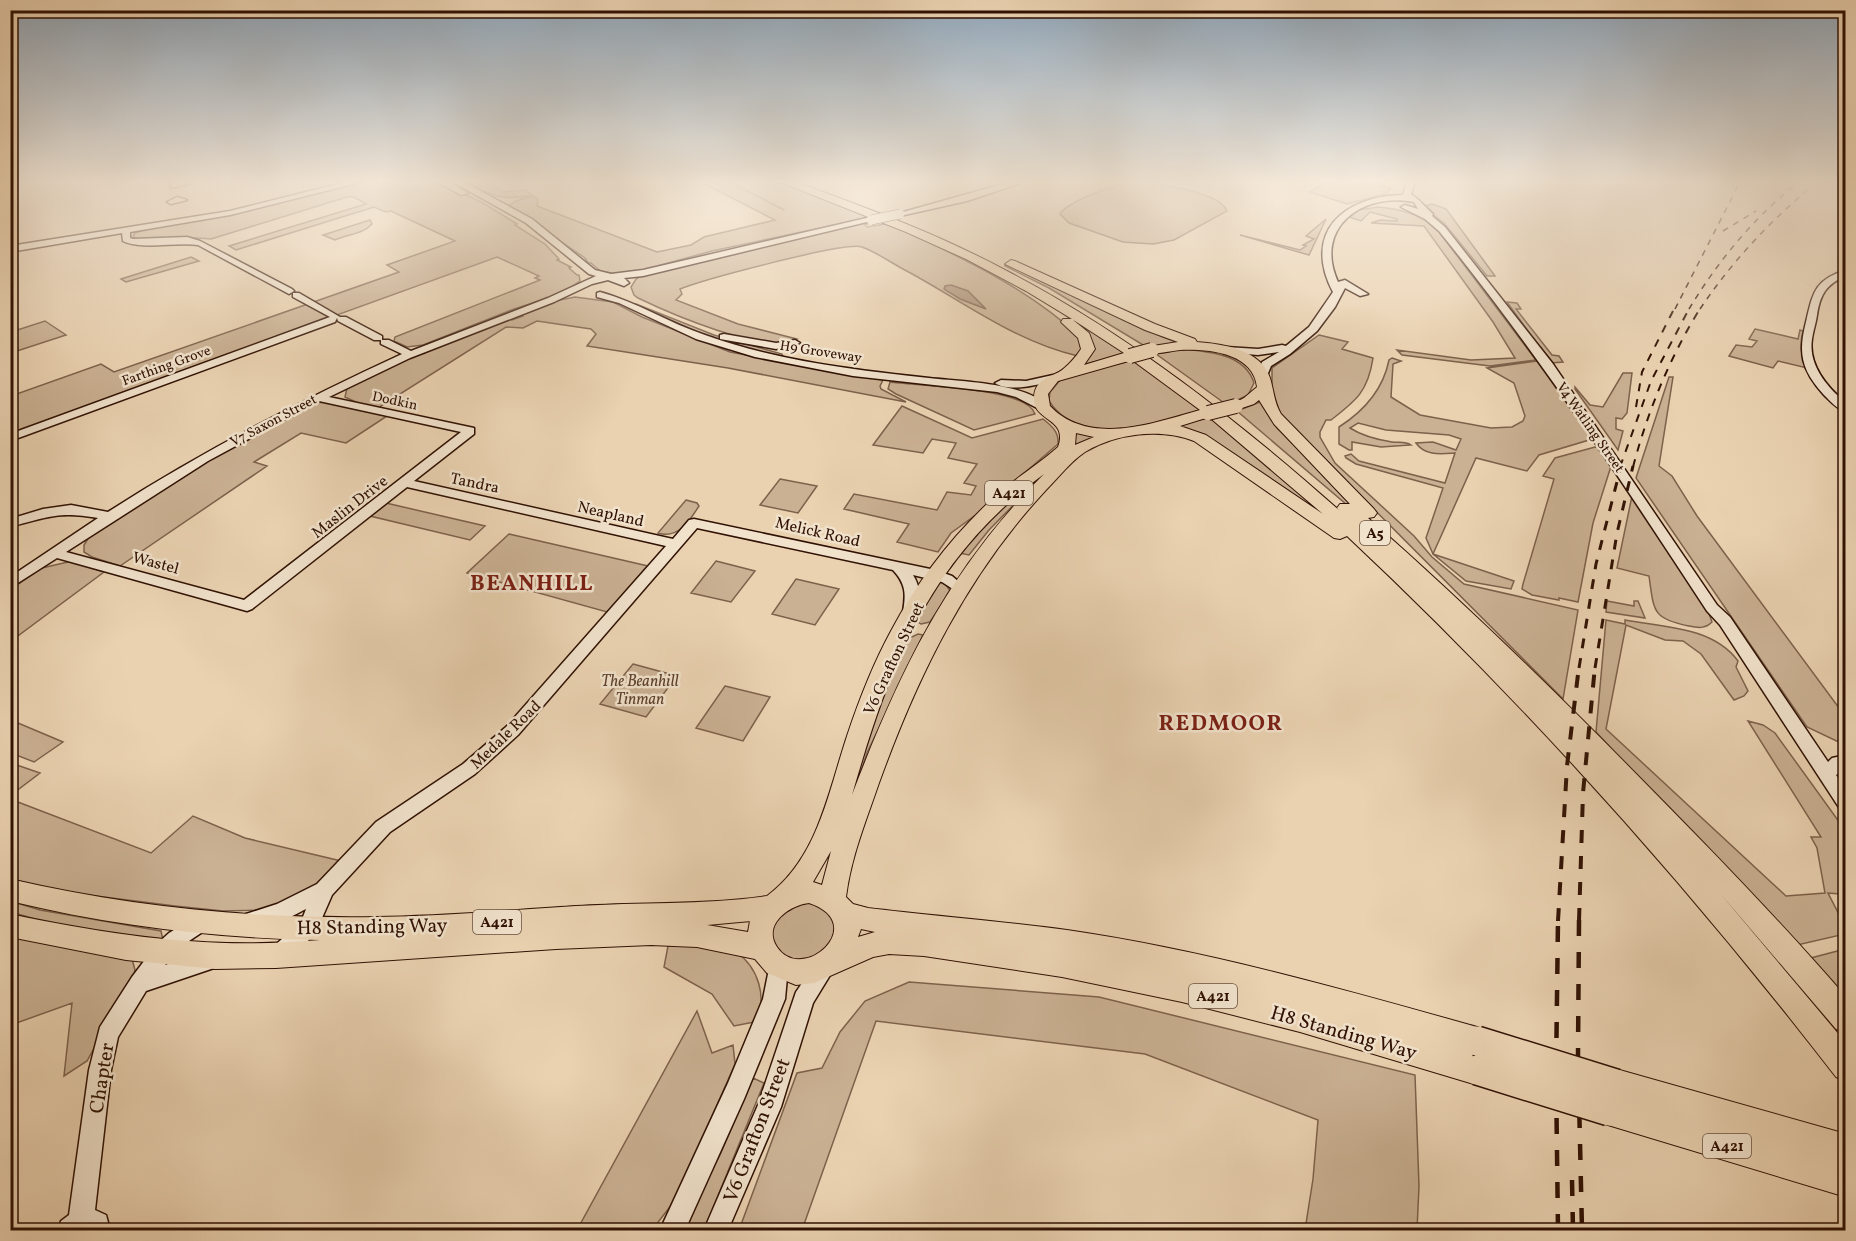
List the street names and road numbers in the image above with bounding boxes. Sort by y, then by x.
street label: H9 Groveway [778,337,864,368]
street label: Farthing Grove [120,341,214,391]
street label: V4 Watling Street [1551,379,1628,477]
street label: Dodkin [370,387,419,416]
street label: V7 Saxon Street [227,390,320,452]
street label: Tandra [448,468,501,500]
street label: Maslin Drive [308,471,393,544]
road number: A421 [985,481,1033,505]
street label: Neapland [575,497,646,533]
street label: Melick Road [773,512,862,553]
road number: A5 [1360,521,1390,545]
street label: Wastel [130,547,182,581]
street label: V6 Grafton Street [859,598,931,719]
street label: Medale Road [466,696,547,775]
road number: A421 [473,910,521,934]
street label: H8 Standing Way [296,913,448,943]
road number: A421 [1189,984,1237,1008]
street label: H8 Standing Way [1267,1000,1420,1068]
street label: Chapter [84,1041,122,1116]
street label: V6 Grafton Street [717,1054,798,1207]
road number: A421 [1703,1134,1751,1158]

